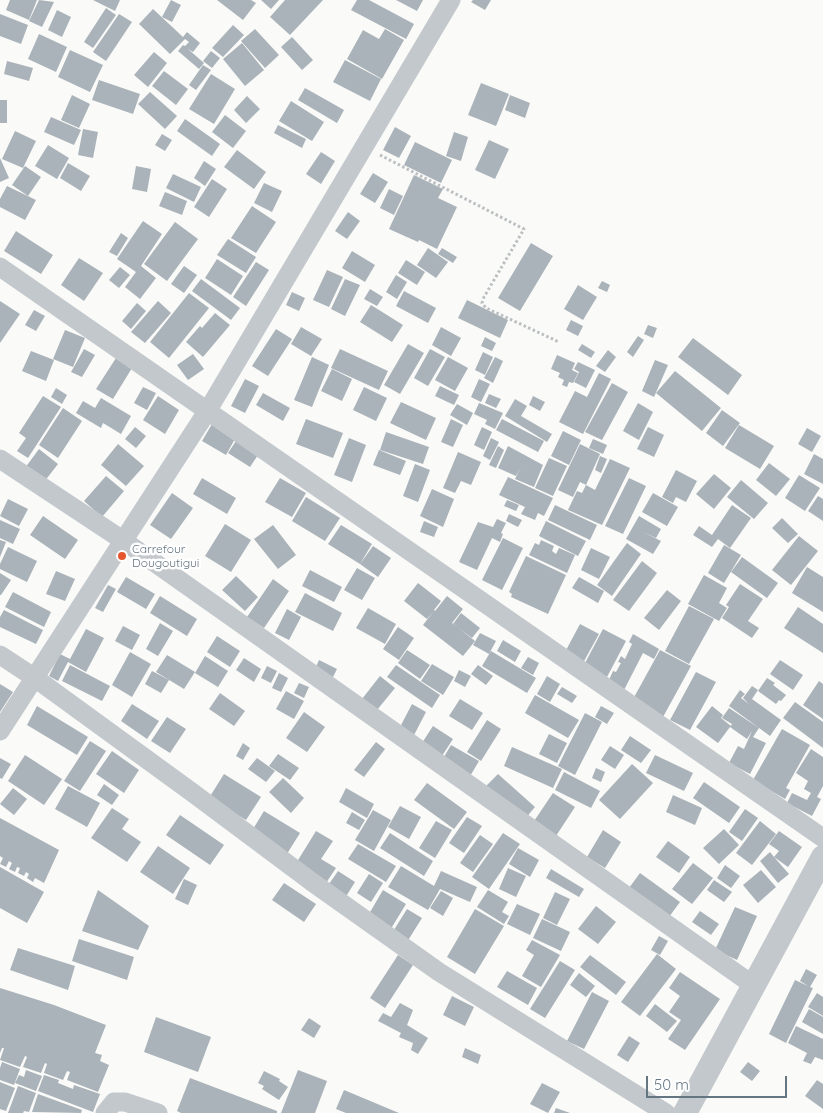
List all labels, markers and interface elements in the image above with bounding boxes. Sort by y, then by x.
place label: Carrefour Dougoutigui [132,542,199,570]
marker: Carrefour Dougoutigui [116,550,128,562]
scale bar [648,1066,789,1098]
text: 50 m [654,1075,689,1094]

